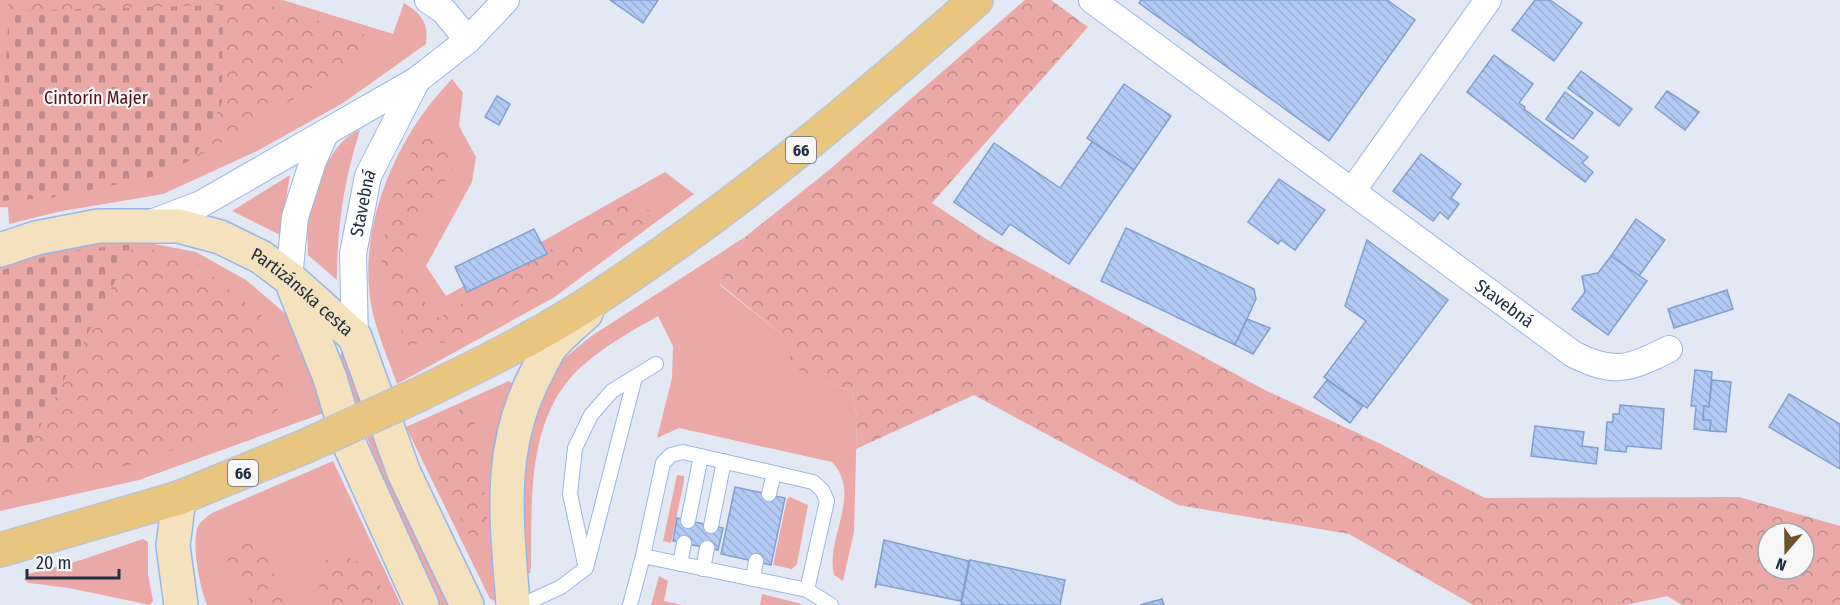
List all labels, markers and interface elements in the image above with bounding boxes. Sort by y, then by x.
park label: Cintorín Majer [44,87,149,109]
road number: 66 [786,137,816,163]
street label: Stavebná [346,165,381,238]
street label: Partizánska cesta [248,243,358,341]
street label: Stavebná [1470,274,1538,333]
road number: 66 [228,460,258,486]
north arrow [1756,521,1816,581]
scale bar [27,542,118,580]
text: 20 m [36,552,71,574]
text: N [1773,554,1789,575]

